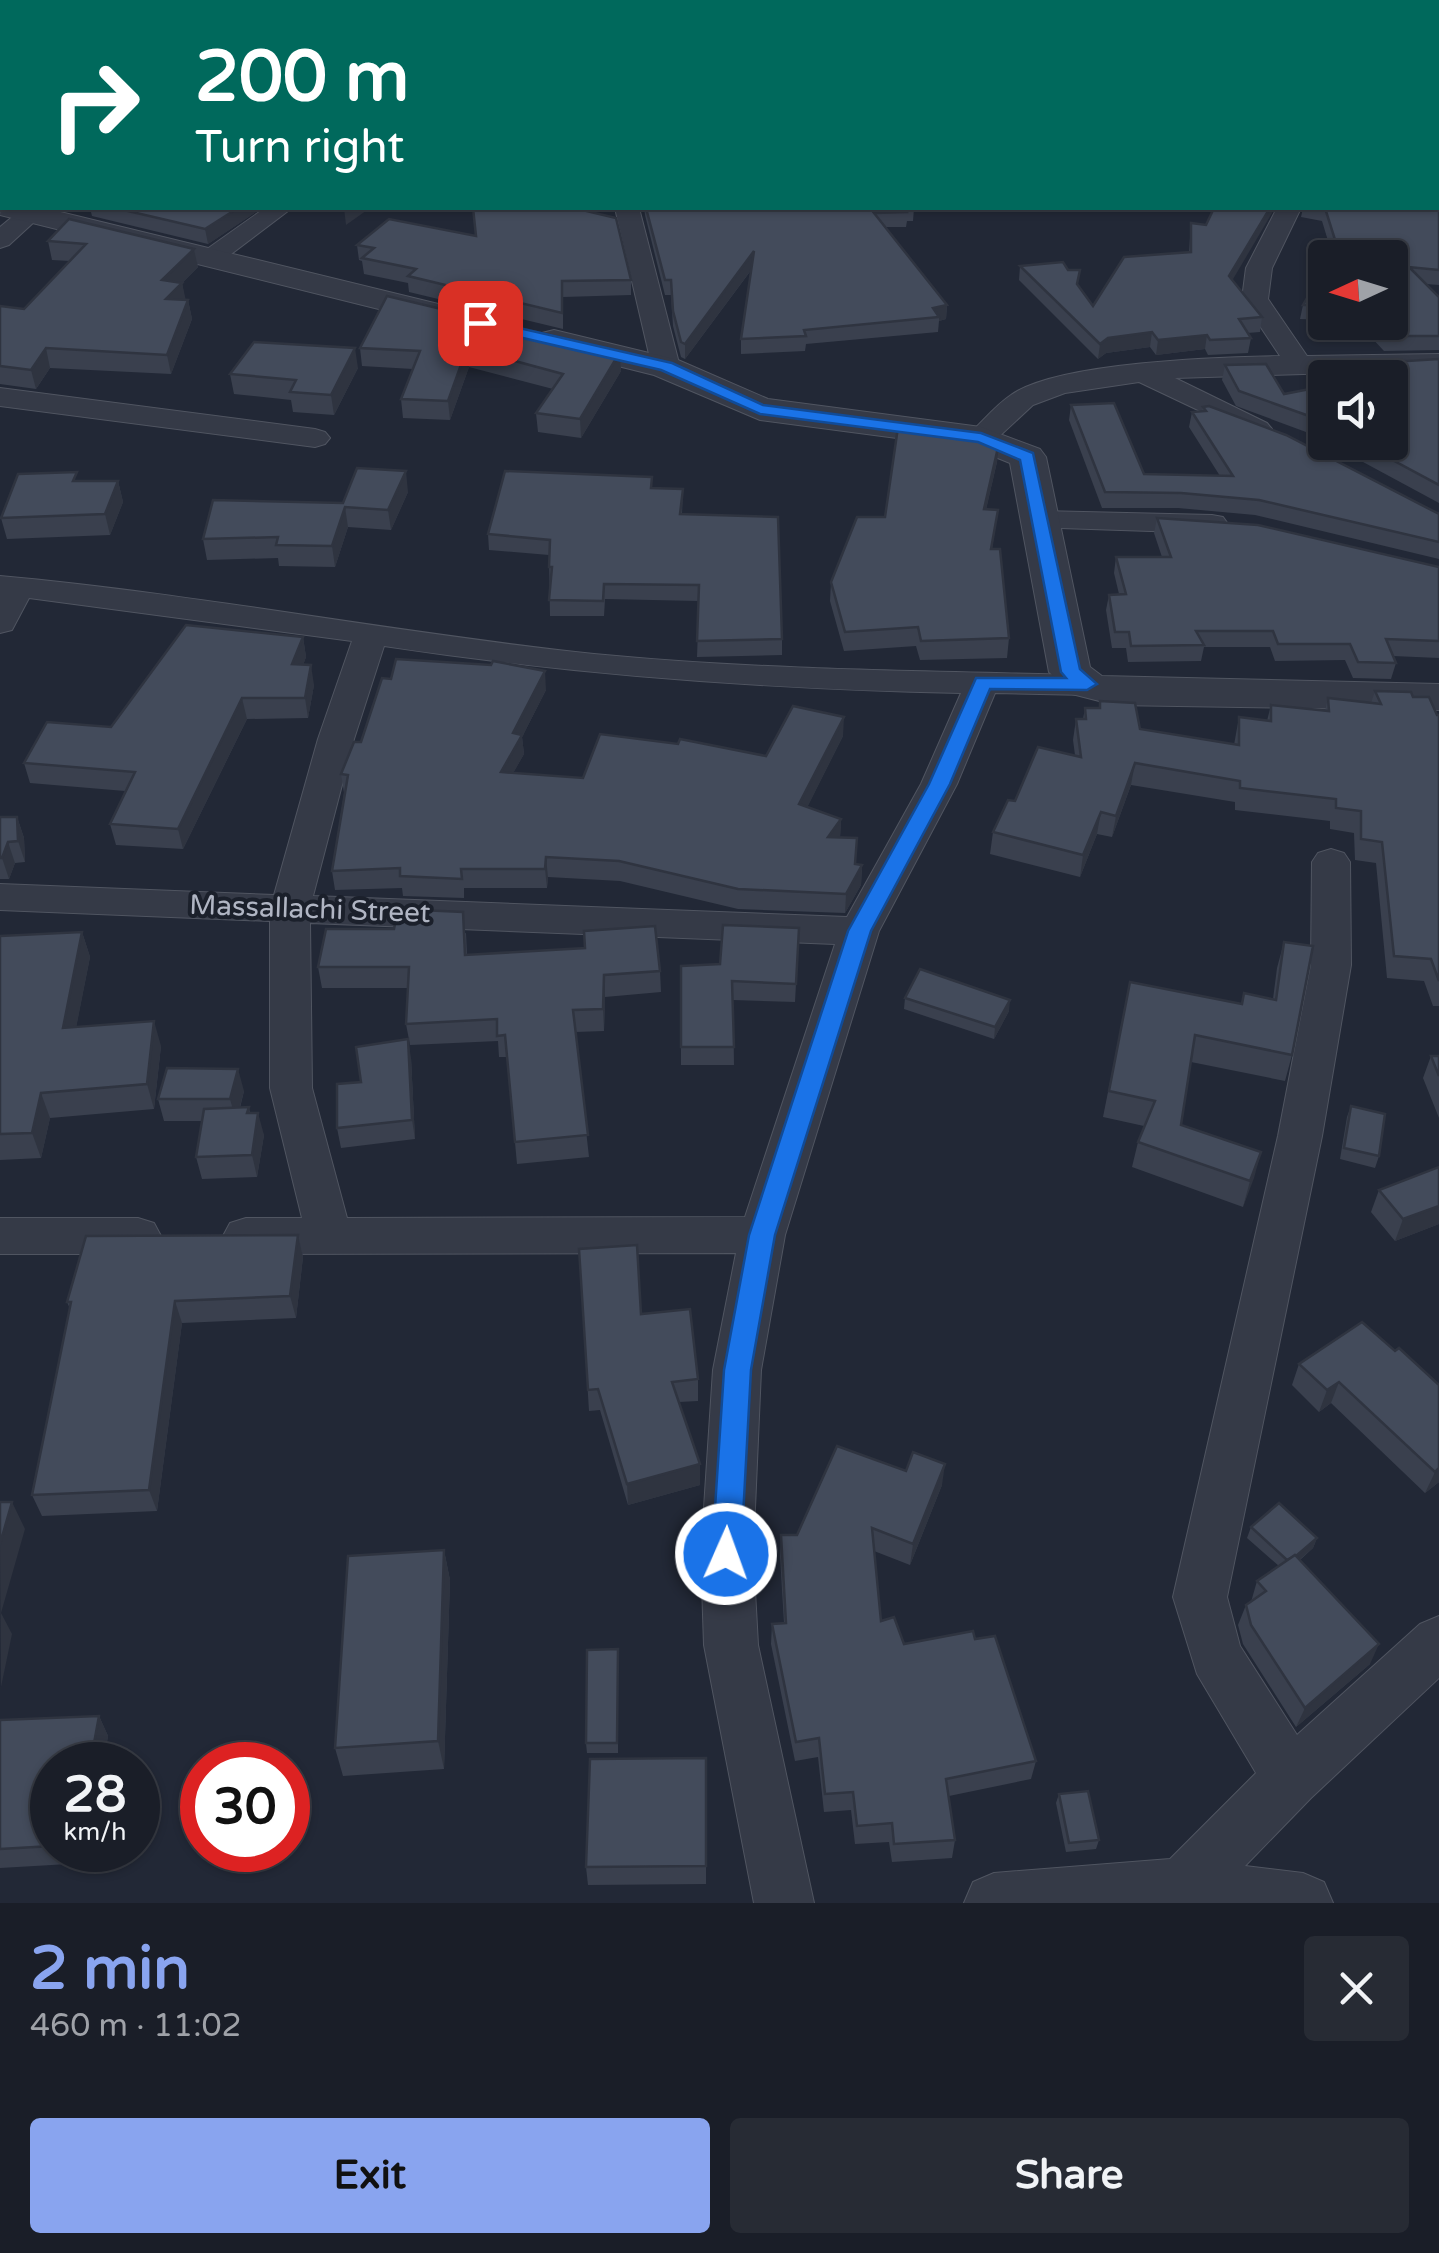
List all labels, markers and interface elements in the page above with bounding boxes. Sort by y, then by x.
text: 200 m [195,36,409,120]
icon: right [30,40,160,170]
text: Turn right [195,121,404,175]
north arrow [1308,240,1408,340]
map controls [1308,240,1408,460]
pin [438,281,523,366]
icon: arrive [453,296,508,351]
button: sound [1308,360,1408,460]
street label: Massallachi Street [189,888,431,930]
position arrow [674,1502,778,1606]
speed limit sign: 30 [180,1742,310,1872]
text: 28 [64,1765,126,1825]
text: km/h [64,1817,126,1847]
text: 2 min [30,1933,190,2005]
button: close [1304,1936,1409,2041]
text: 460 m · 11:02 [30,2007,242,2045]
button: Exit [30,2118,710,2233]
button: Share [730,2118,1409,2233]

